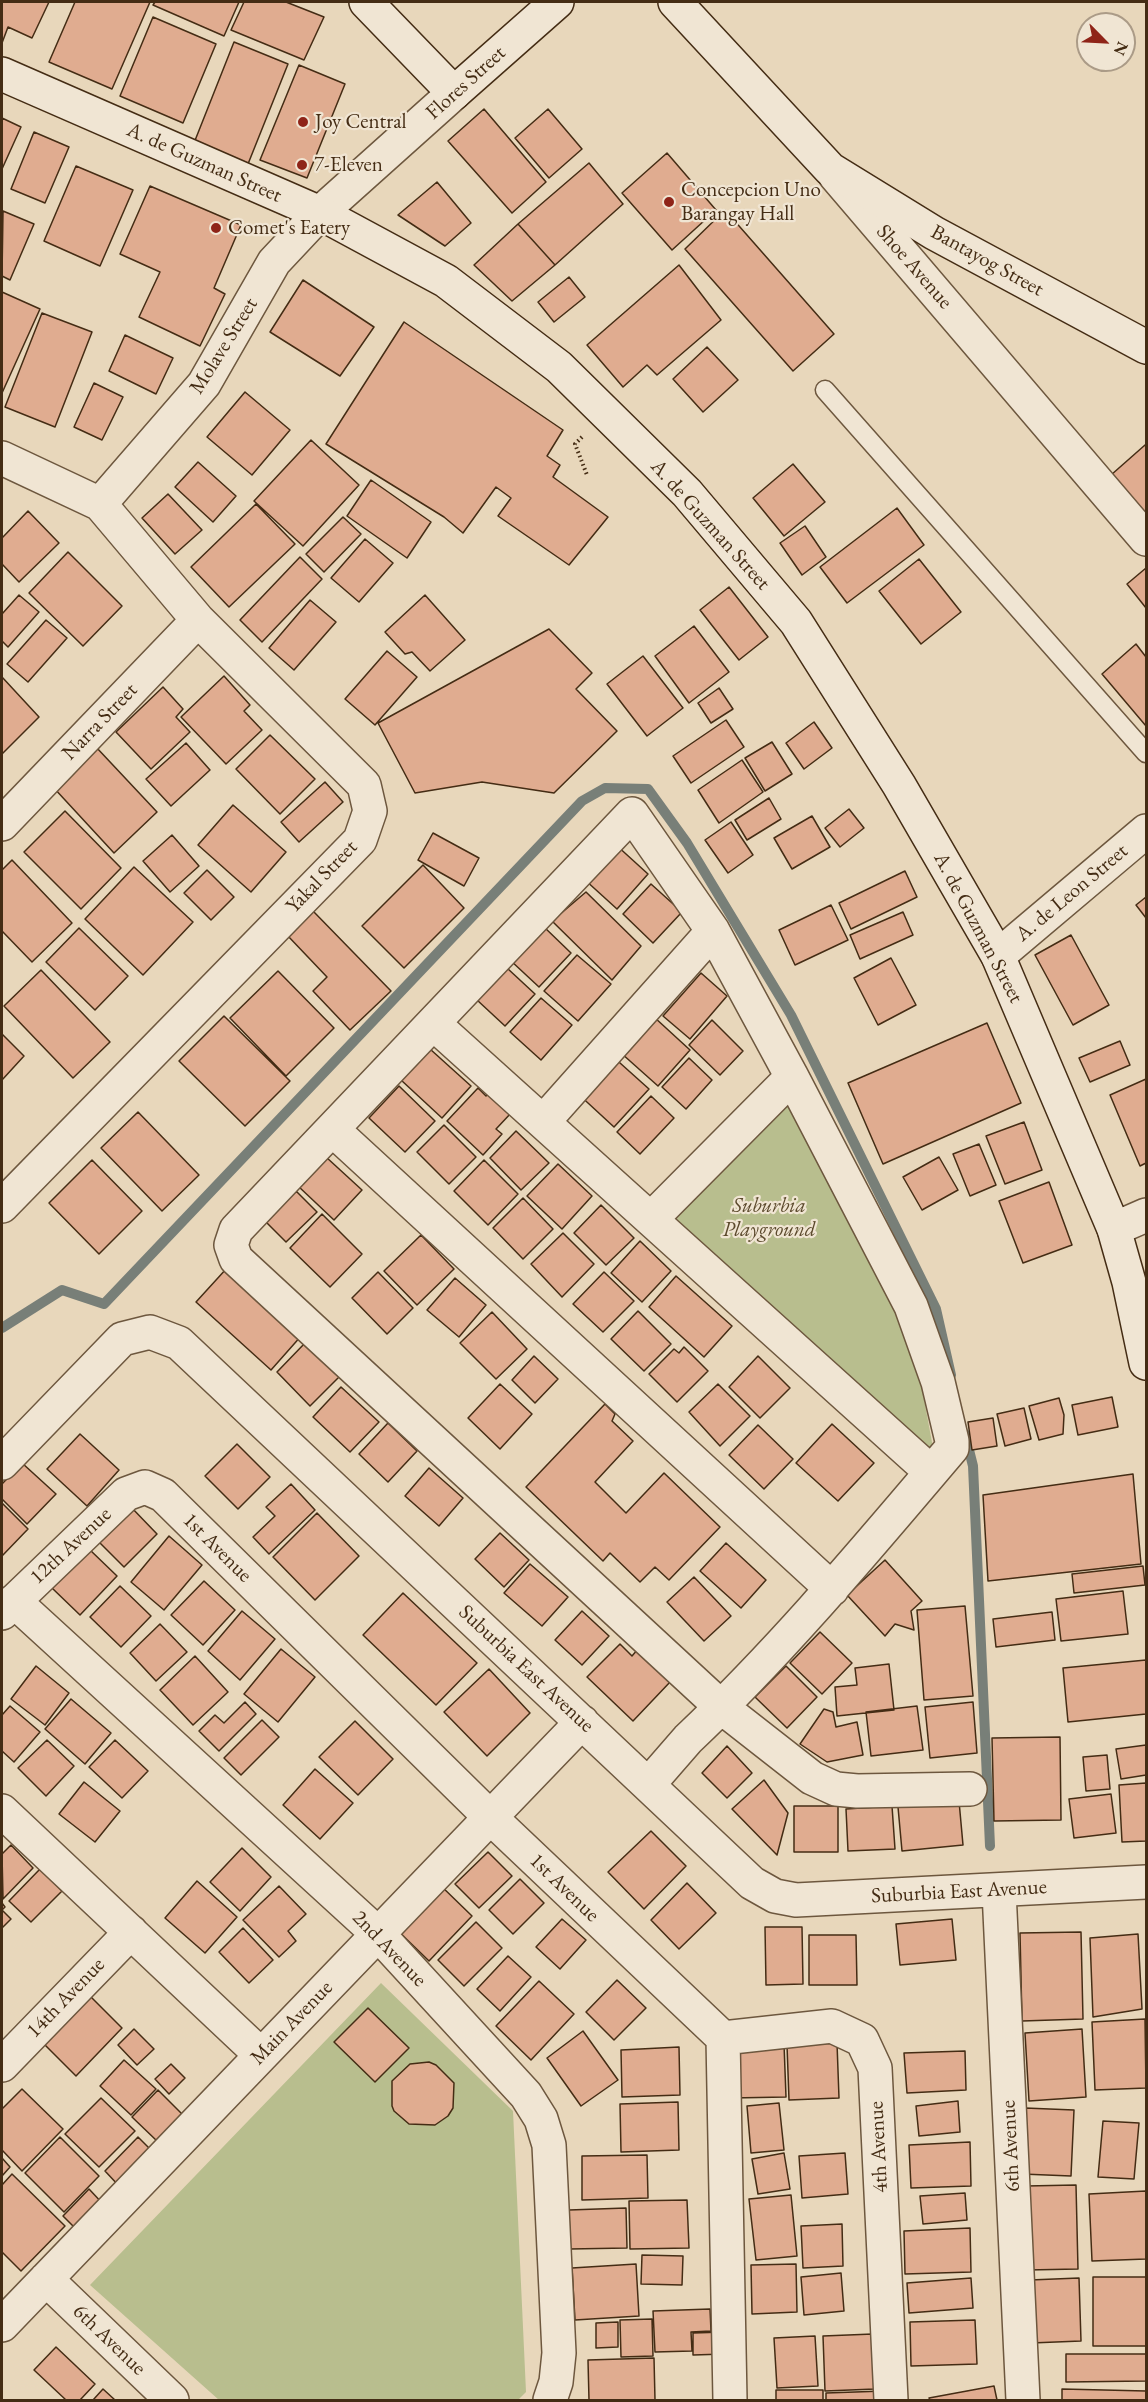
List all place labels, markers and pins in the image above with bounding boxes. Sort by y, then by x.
place label: Joy Central [315,109,407,135]
marker: Joy Central [296,115,310,129]
place label: 7-Eleven [314,152,383,178]
marker: 7-Eleven [295,158,309,172]
place label: Concepcion Uno Barangay Hall [681,177,821,227]
marker: Concepcion Uno Barangay Hall [662,195,676,209]
place label: Comet's Eatery [228,215,350,241]
marker: Comet's Eatery [209,221,223,235]

